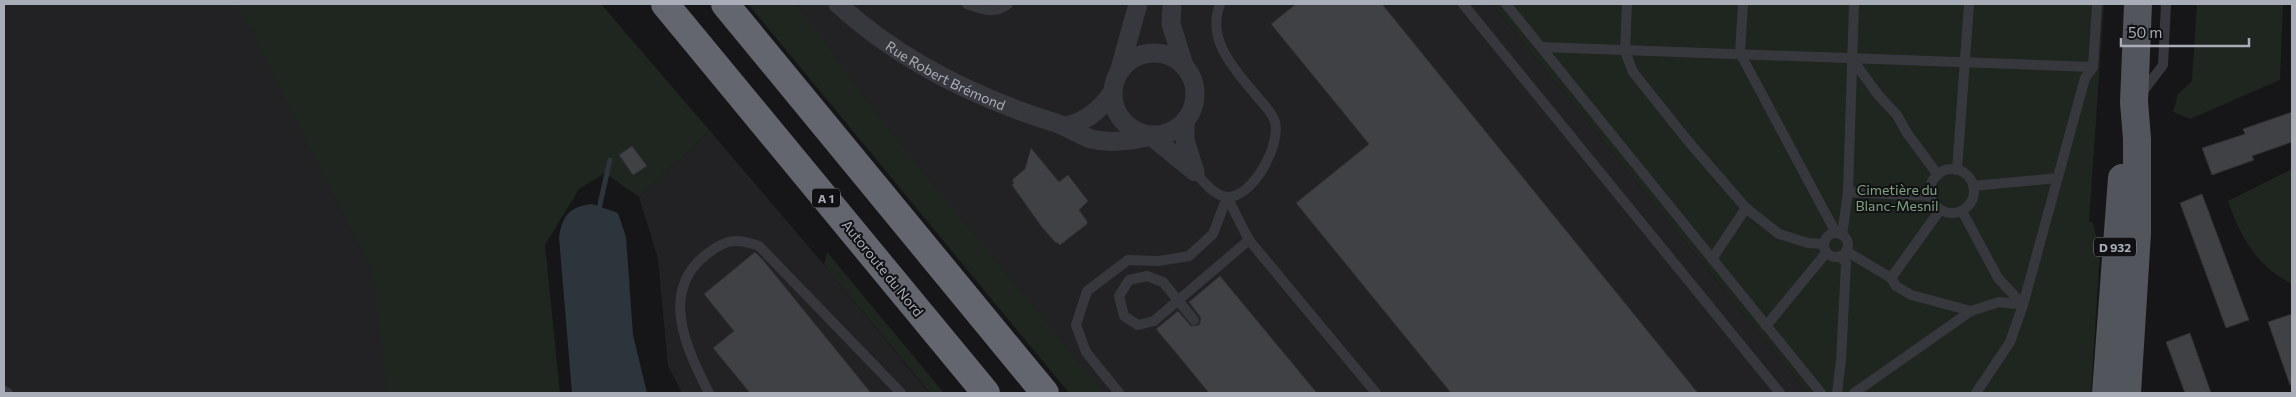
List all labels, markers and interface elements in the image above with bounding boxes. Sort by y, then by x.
scale bar [2121,15,2248,47]
text: 50 m [2128,23,2162,41]
street label: Rue Robert Brémond [883,37,1008,113]
park label: Cimetière du Blanc-Mesnil [1855,181,1939,214]
road number: A 1 [812,188,840,208]
street label: Autoroute du Nord [839,216,927,320]
road number: D 932 [2094,238,2136,256]

